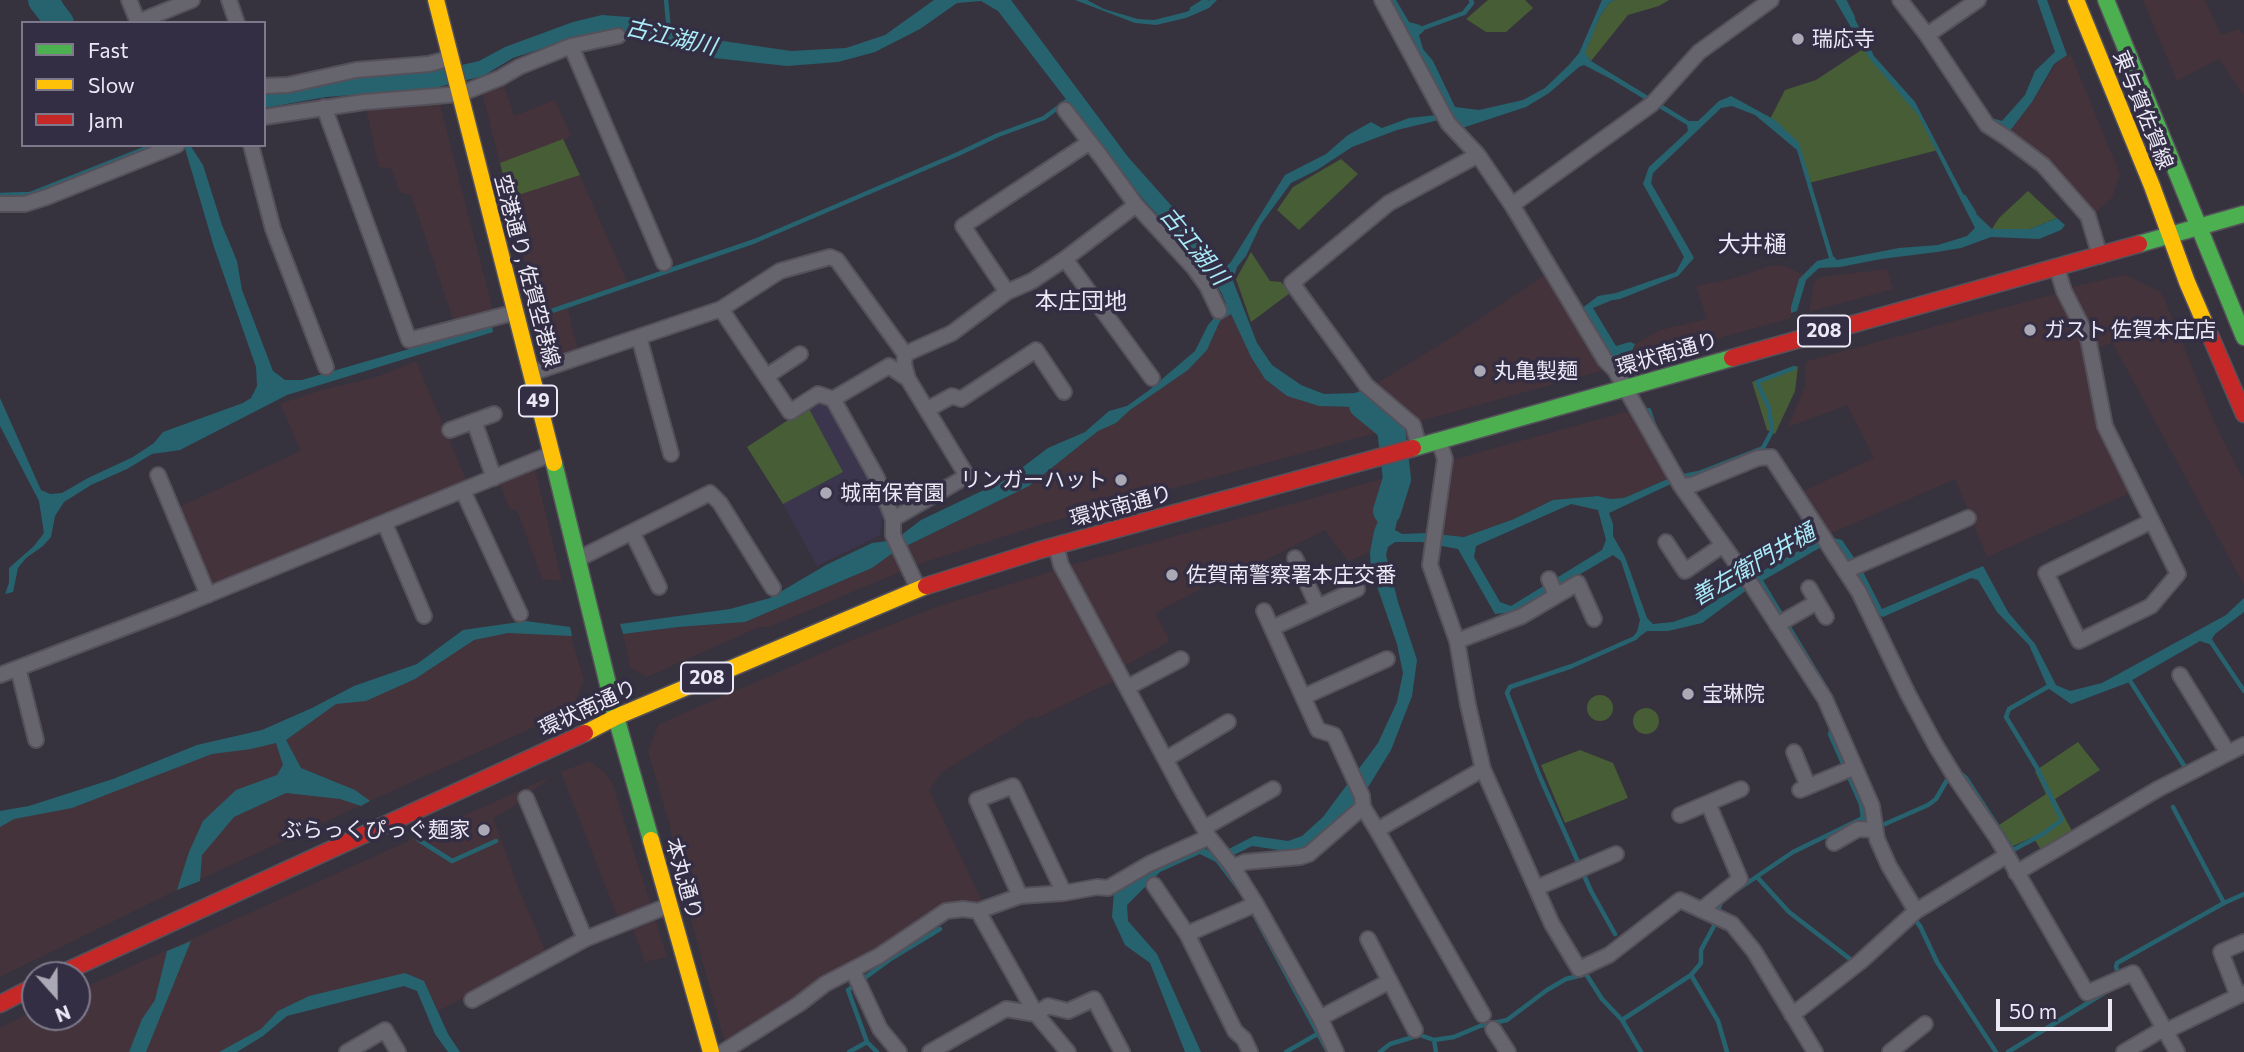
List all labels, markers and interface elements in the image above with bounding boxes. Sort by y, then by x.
water label: 古江湖川 [623,13,719,61]
legend [21,21,266,147]
place label: 瑞応寺 [1812,26,1875,52]
marker: 瑞応寺 [1790,31,1806,47]
text: Fast [88,37,129,62]
street label: 東与賀佐賀線 [2108,47,2178,173]
text: Slow [88,72,135,97]
text: Jam [88,107,123,132]
street label: 空港通り, 佐賀空港線 [489,172,565,370]
water label: 古江湖川 [1154,202,1234,290]
district label: 大井樋 [1718,230,1786,258]
district label: 本庄団地 [1035,287,1127,315]
road number: 208 [1798,316,1850,346]
place label: ガスト 佐賀本庄店 [2044,317,2216,343]
marker: ガスト 佐賀本庄店 [2022,322,2038,338]
street label: 環状南通り [1613,327,1721,381]
place label: 丸亀製麺 [1494,358,1578,384]
marker: 丸亀製麺 [1472,363,1488,379]
road number: 49 [519,386,557,416]
place label: リンガーハット [960,467,1107,493]
marker: リンガーハット [1113,472,1129,488]
place label: 城南保育園 [840,480,945,506]
street label: 環状南通り [1067,480,1175,532]
marker: 城南保育園 [818,485,834,501]
water label: 善左衛門井樋 [1686,519,1820,611]
place label: 佐賀南警察署本庄交番 [1186,562,1396,588]
marker: 佐賀南警察署本庄交番 [1164,567,1180,583]
road number: 208 [681,663,733,694]
street label: 環状南通り [535,674,641,742]
place label: 宝琳院 [1702,681,1765,707]
marker: 宝琳院 [1680,686,1696,702]
place label: ぶらっくぴっぐ麺家 [281,817,470,843]
marker: ぶらっくぴっぐ麺家 [476,822,492,838]
street label: 本丸通り [660,835,708,923]
north arrow [21,961,91,1031]
scale bar [1999,986,2114,1030]
text: 50 m [2009,998,2057,1023]
text: N [52,1001,74,1027]

